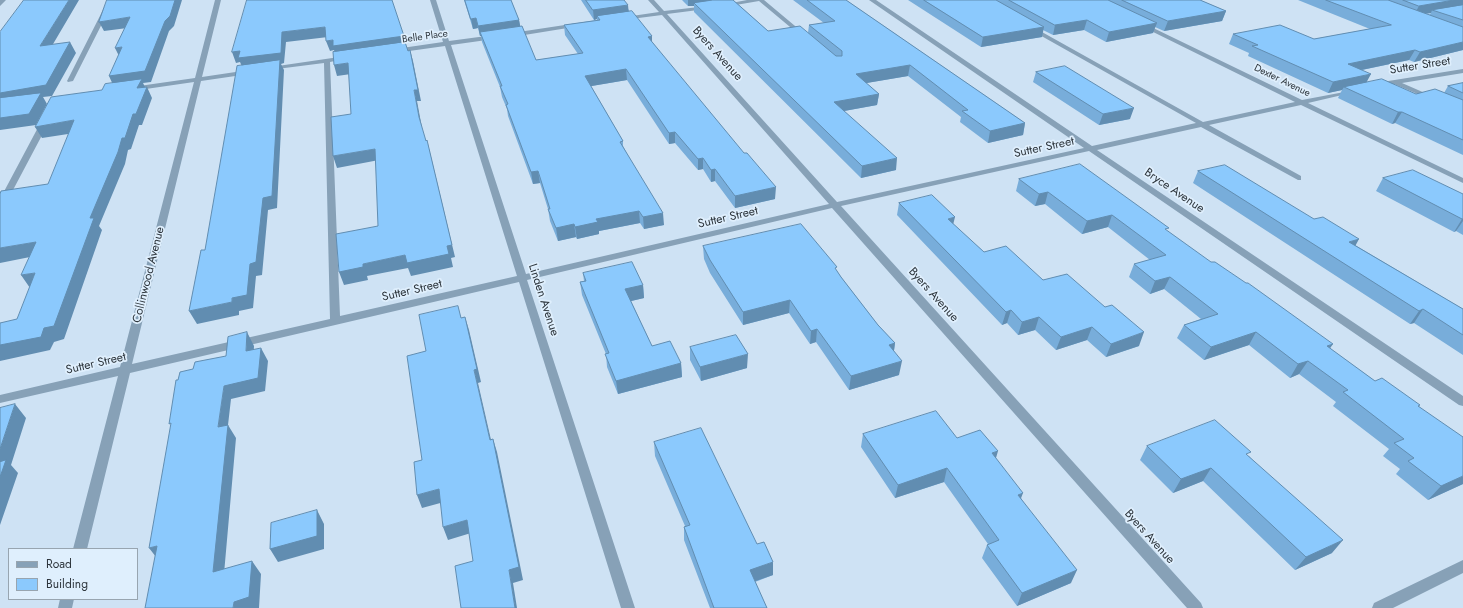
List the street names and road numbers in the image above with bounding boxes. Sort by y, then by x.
street label: Byers Avenue [689,24,745,84]
street label: Belle Place [401,28,449,46]
street label: Sutter Street [1389,54,1451,78]
street label: Dexter Avenue [1252,62,1312,100]
street label: Sutter Street [1013,135,1075,161]
street label: Bryce Avenue [1141,166,1207,216]
street label: Sutter Street [697,204,759,232]
street label: Collinwood Avenue [130,225,168,325]
street label: Linden Avenue [525,262,561,338]
street label: Byers Avenue [905,265,961,325]
street label: Sutter Street [381,277,443,305]
street label: Sutter Street [65,350,127,378]
street label: Byers Avenue [1121,507,1177,567]

